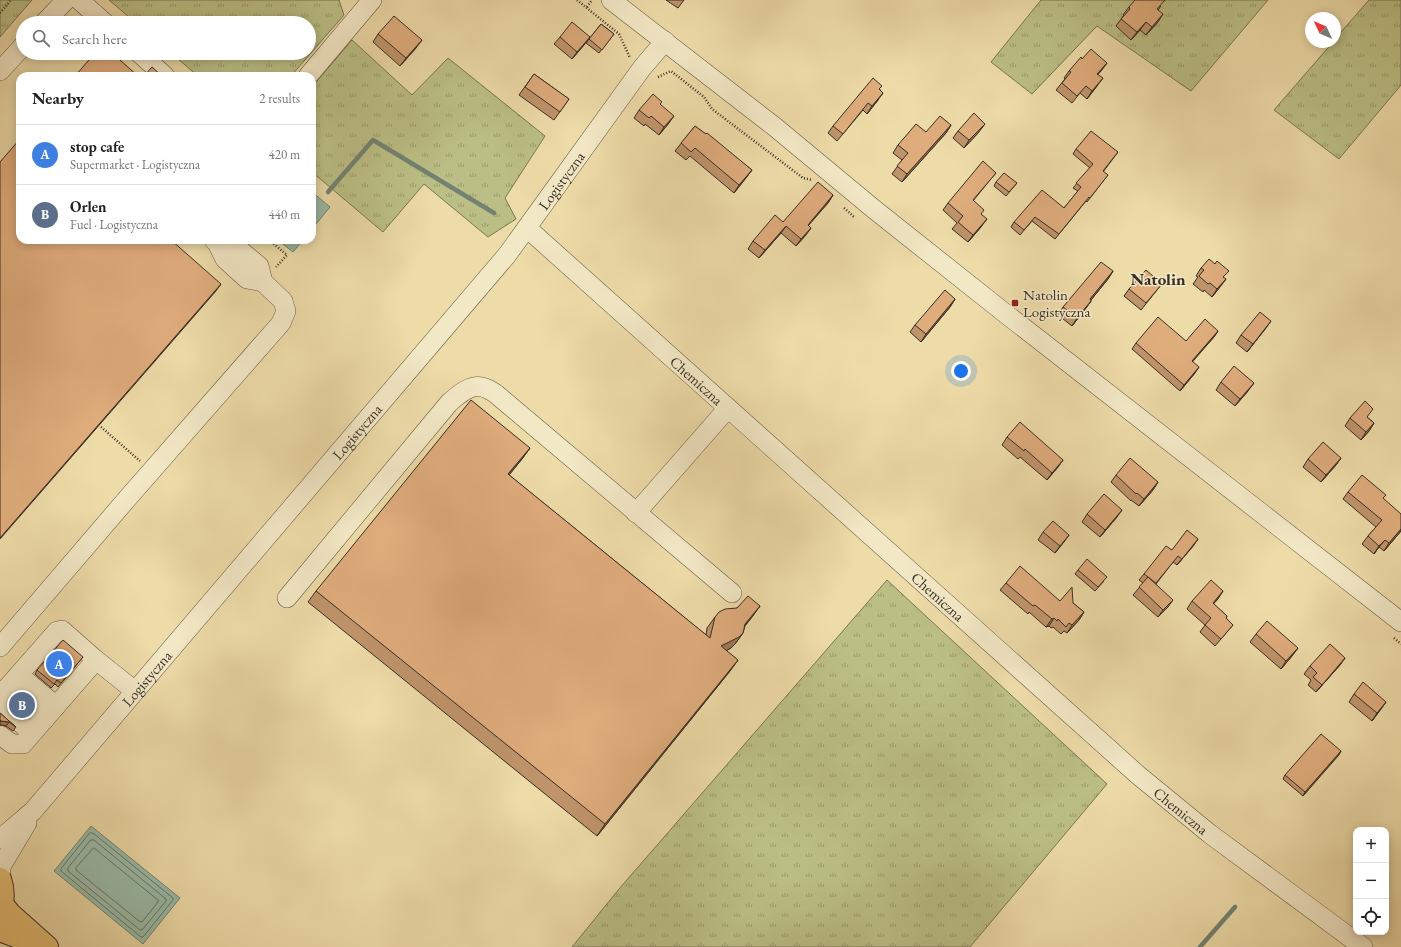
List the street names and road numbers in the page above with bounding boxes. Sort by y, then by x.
street label: Logistyczna [533,147,588,213]
street label: Chemiczna [666,351,727,409]
street label: Logistyczna [327,400,386,463]
street label: Chemiczna [908,567,969,625]
street label: Logistyczna [117,646,175,710]
street label: Chemiczna [1150,783,1212,838]

